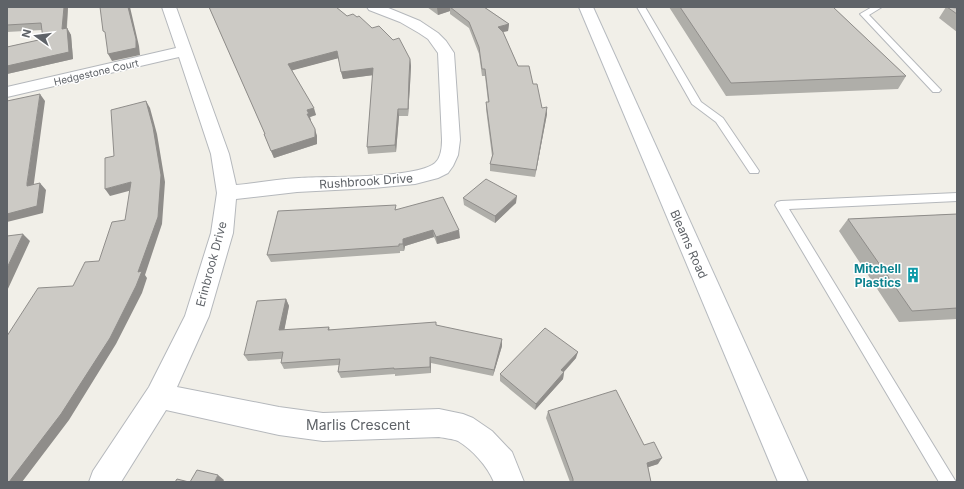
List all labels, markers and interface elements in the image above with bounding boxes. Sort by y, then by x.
north arrow [16,16,56,56]
text: N [18,28,34,39]
street label: Hedgestone Court [52,56,140,88]
street label: Rushbrook Drive [319,170,413,192]
street label: Bleams Road [667,207,711,281]
street label: Erinbrook Drive [192,220,230,308]
place label: Mitchell Plastics [854,261,901,290]
building icon: Mitchell Plastics [904,266,922,284]
street label: Marlis Crescent [306,416,410,433]

